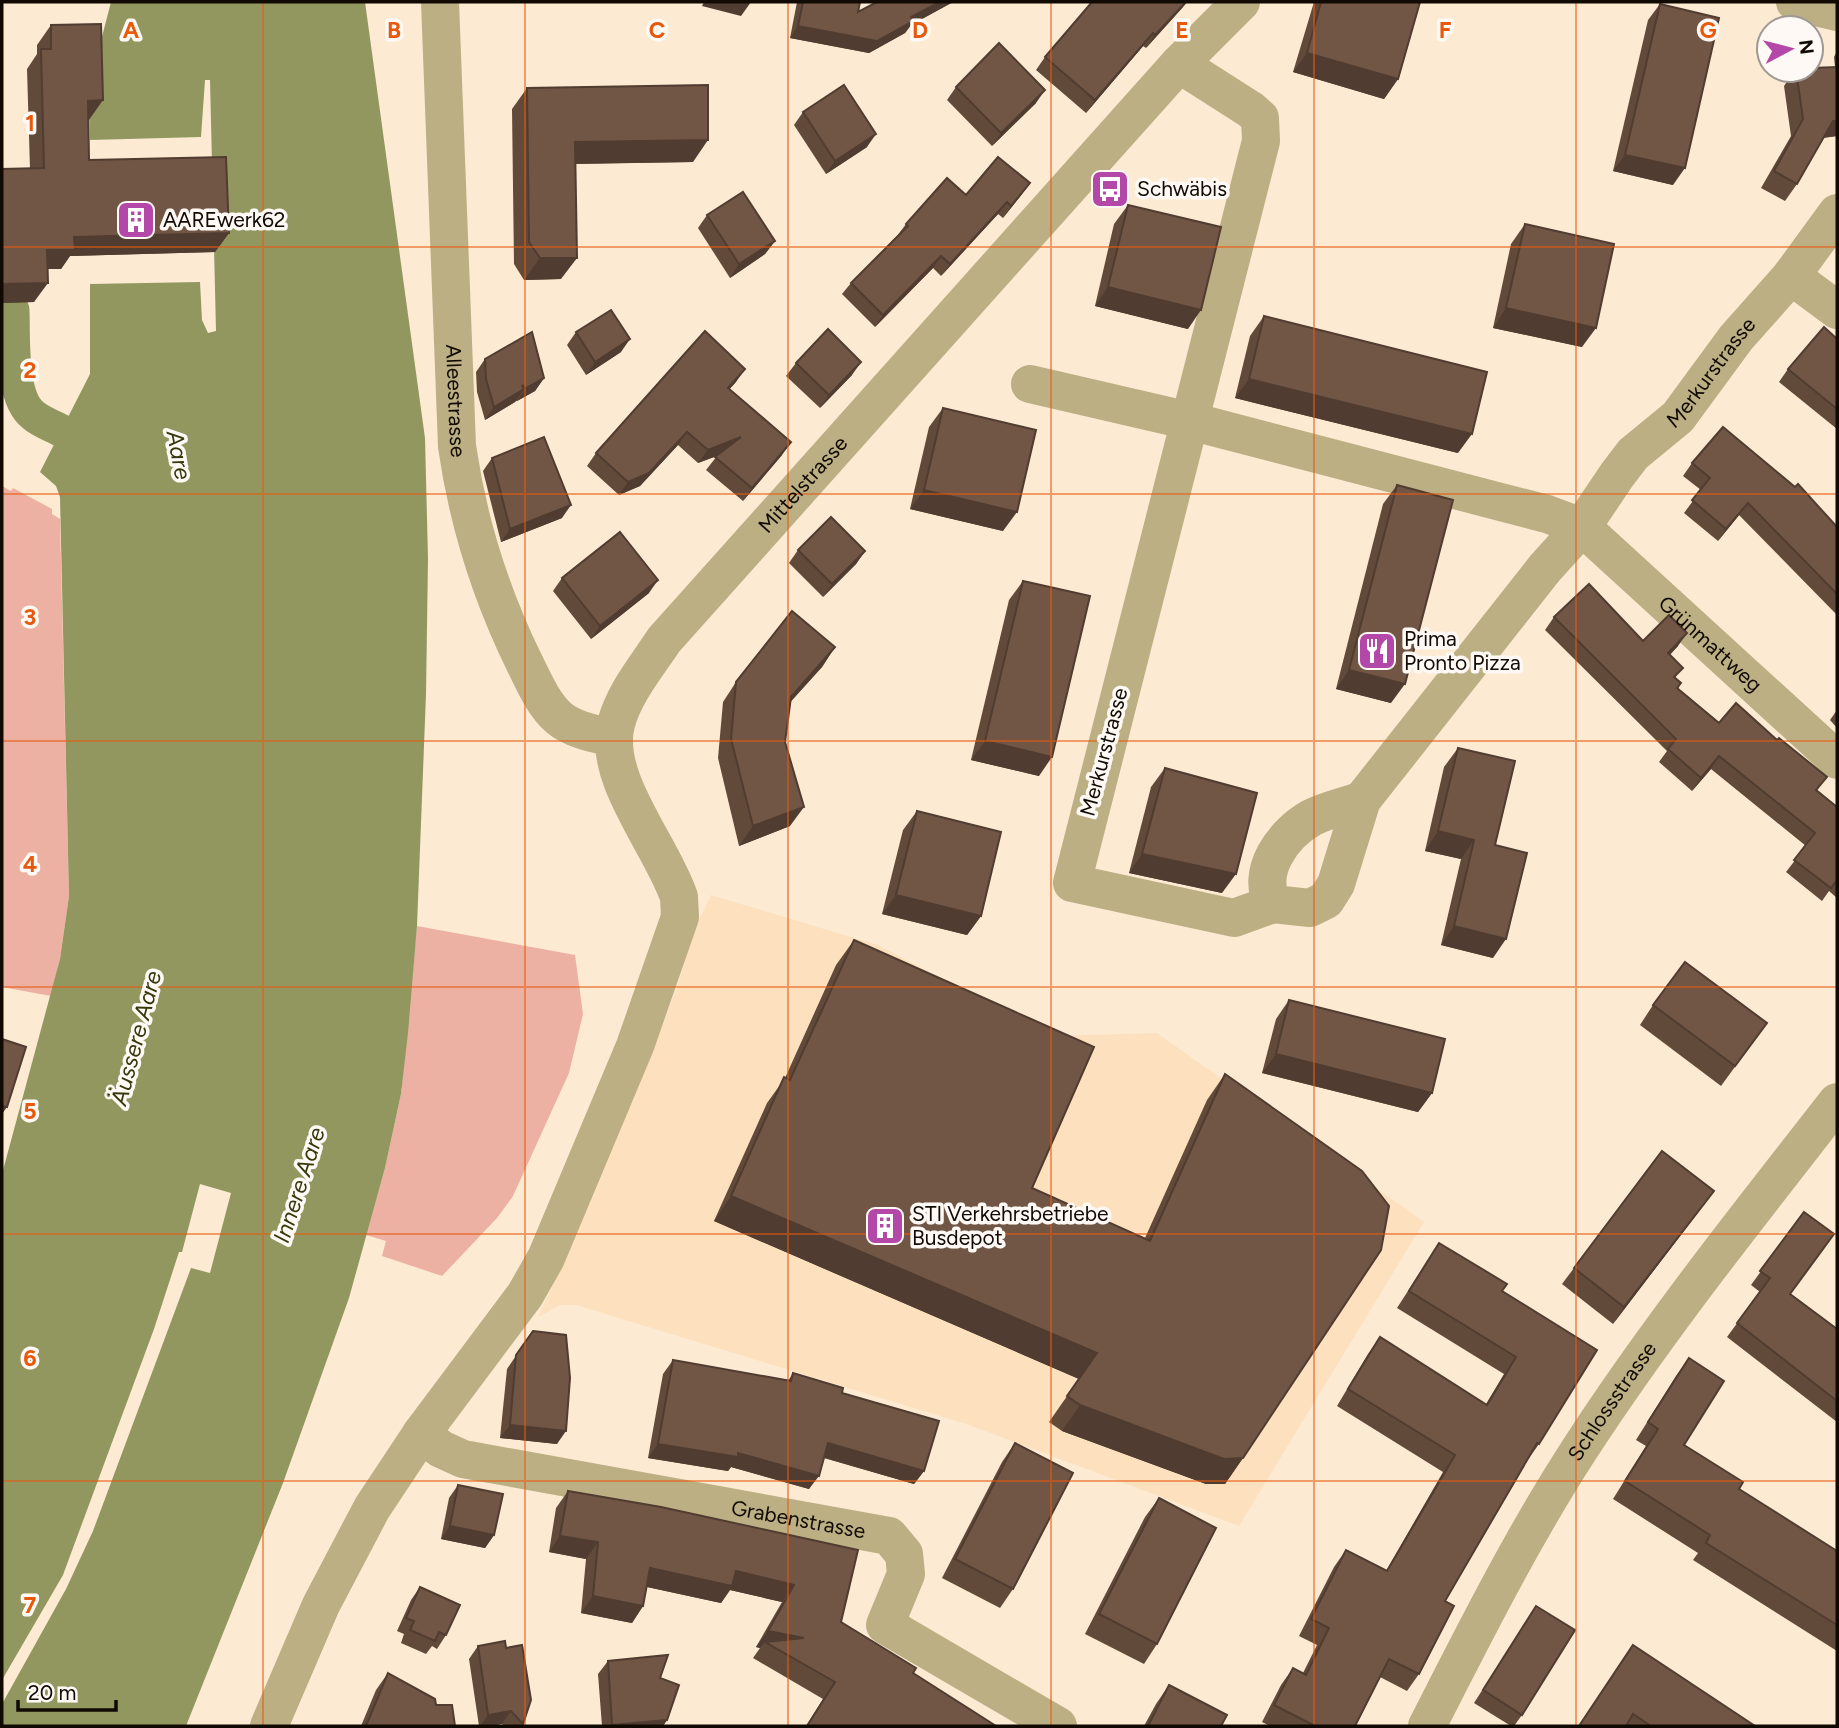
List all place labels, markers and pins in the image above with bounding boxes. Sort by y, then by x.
bus stop icon: Schwäbis [1089,168,1131,210]
place label: Schwäbis [1137,176,1227,201]
building icon: AAREwerk62 [115,199,157,241]
place label: AAREwerk62 [163,207,286,232]
place label: Prima Pronto Pizza [1404,626,1521,675]
restaurant icon: Prima Pronto Pizza [1356,630,1398,672]
place label: STI Verkehrsbetriebe Busdepot [912,1201,1109,1250]
building icon: STI Verkehrsbetriebe Busdepot [864,1205,906,1247]

